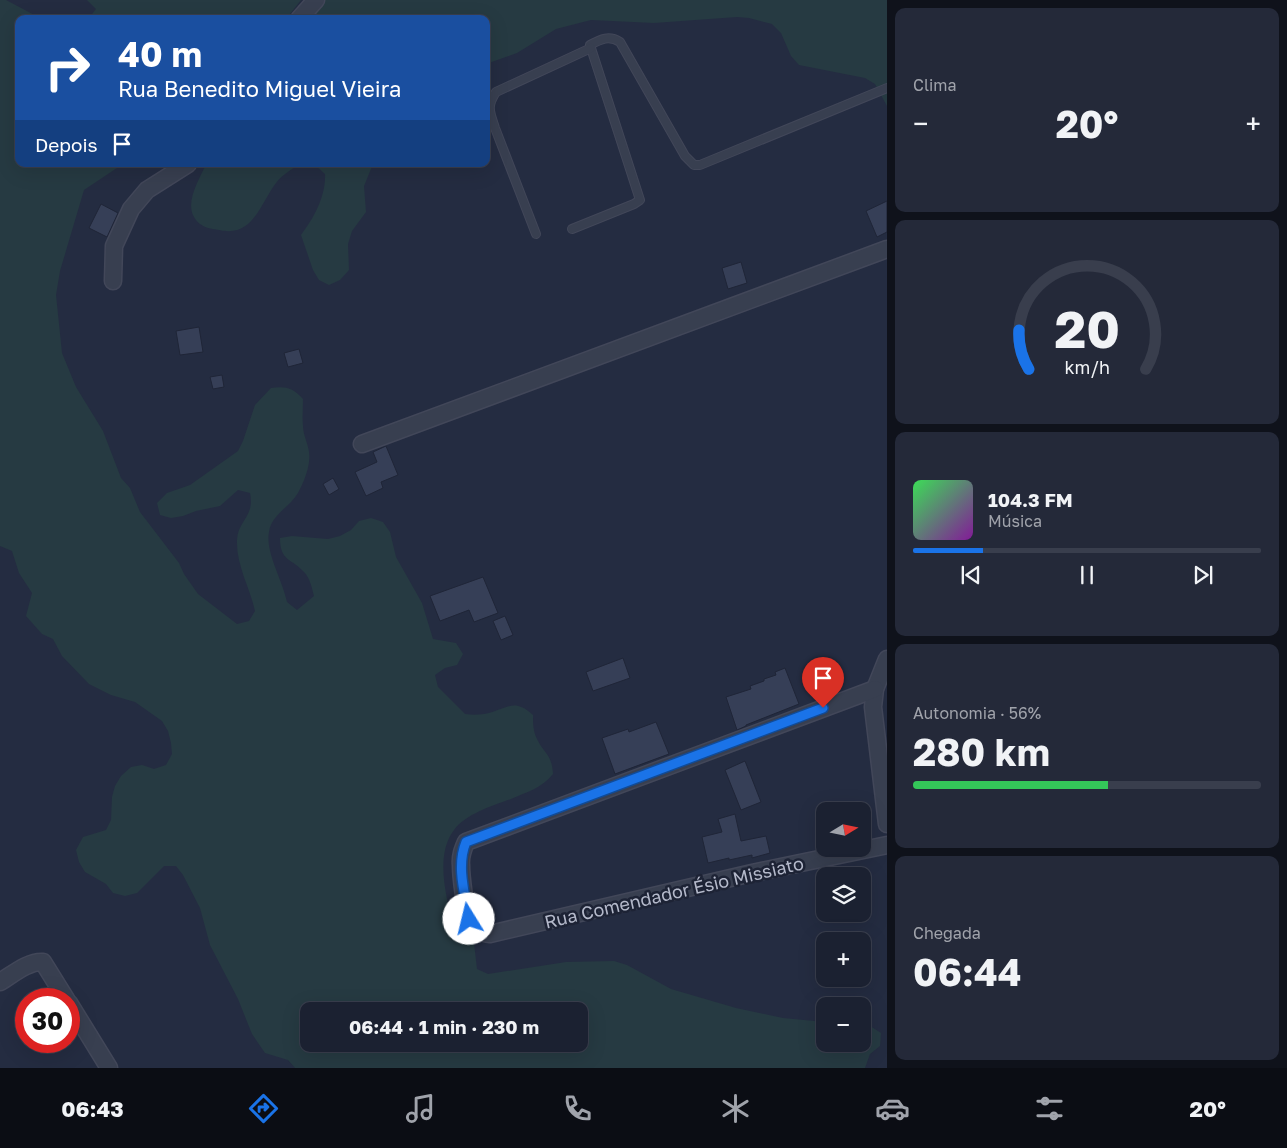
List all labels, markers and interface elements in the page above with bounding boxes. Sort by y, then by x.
text: 40 m [118,33,202,75]
icon: right [35,35,100,100]
text: Rua Benedito Miguel Vieira [118,75,402,102]
text: Clima [913,75,957,95]
text: 20° [1056,101,1118,146]
text: − [913,107,928,140]
text: + [1246,107,1261,140]
icon: arrive [108,130,136,158]
text: Depois [35,133,98,156]
text: 20 [1054,297,1120,359]
text: km/h [1064,356,1110,378]
text: 104.3 FM [988,488,1073,511]
text: Música [988,511,1042,531]
icon: previous [957,561,985,589]
icon: pause [1073,561,1101,589]
icon: next [1189,561,1217,589]
pin [802,657,844,708]
icon: arrive [809,664,837,692]
text: Autonomia · 56% [913,703,1041,723]
text: 280 km [913,729,1050,774]
north arrow [816,802,871,858]
map controls [816,802,871,1052]
street label: Rua Comendador Ésio Missiato [542,851,806,933]
button: layers [816,867,871,922]
position arrow [442,892,494,944]
text: Chegada [913,923,981,943]
button: + [816,932,871,987]
text: 06:44 [913,949,1022,994]
speed limit sign: 30 [15,988,80,1053]
button: − [816,997,871,1052]
text: 06:44 · 1 min · 230 m [349,1015,539,1038]
icon: directions [246,1091,281,1126]
icon: music [403,1091,438,1126]
icon: phone [560,1091,595,1126]
icon: climate [718,1091,753,1126]
icon: car [875,1091,910,1126]
icon: filters [1032,1091,1067,1126]
text: 06:43 [61,1095,124,1122]
text: 20° [1189,1095,1226,1122]

